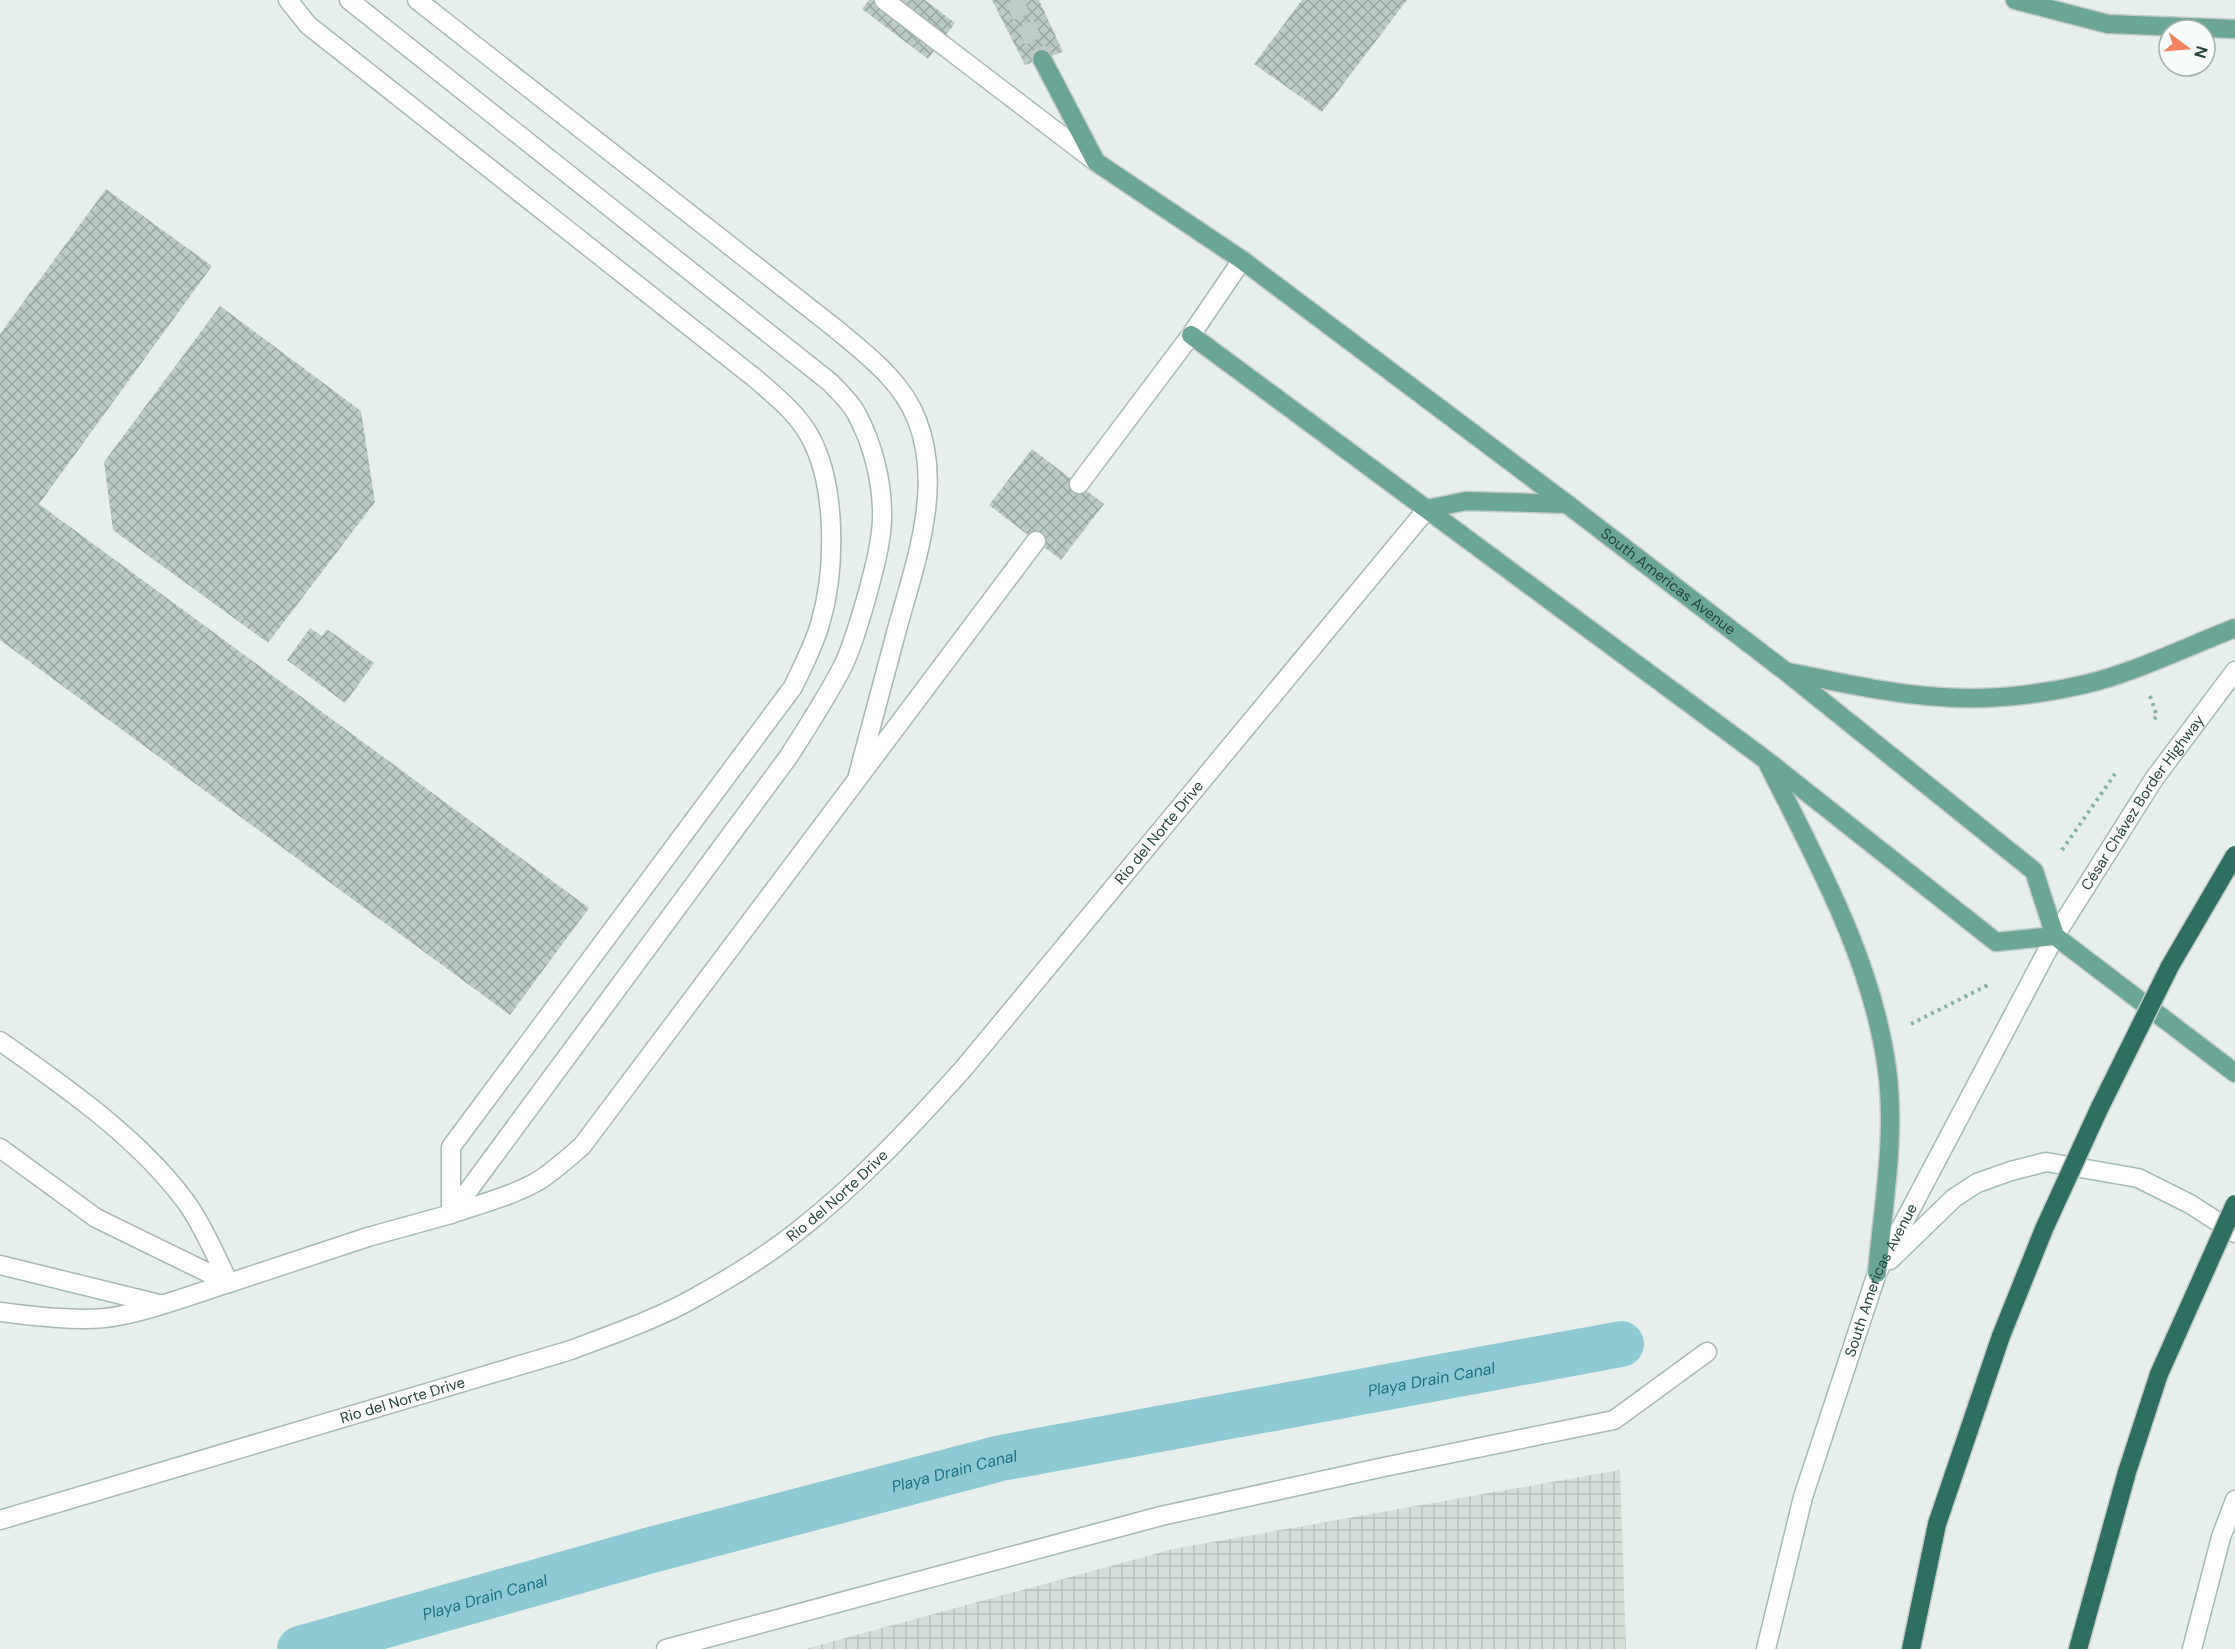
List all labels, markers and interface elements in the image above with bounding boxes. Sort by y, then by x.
north arrow [2157,18,2217,78]
text: N [2189,43,2213,61]
street label: South Americas Avenue [1597,523,1740,640]
street label: César Chávez Border Highway [2076,710,2209,894]
street label: Rio del Norte Drive [1110,776,1208,889]
street label: Rio del Norte Drive [782,1145,892,1246]
street label: South Americas Avenue [1840,1200,1922,1360]
water label: Playa Drain Canal [1366,1357,1497,1401]
street label: Rio del Norte Drive [338,1372,467,1428]
water label: Playa Drain Canal [889,1445,1019,1497]
water label: Playa Drain Canal [420,1569,550,1624]

